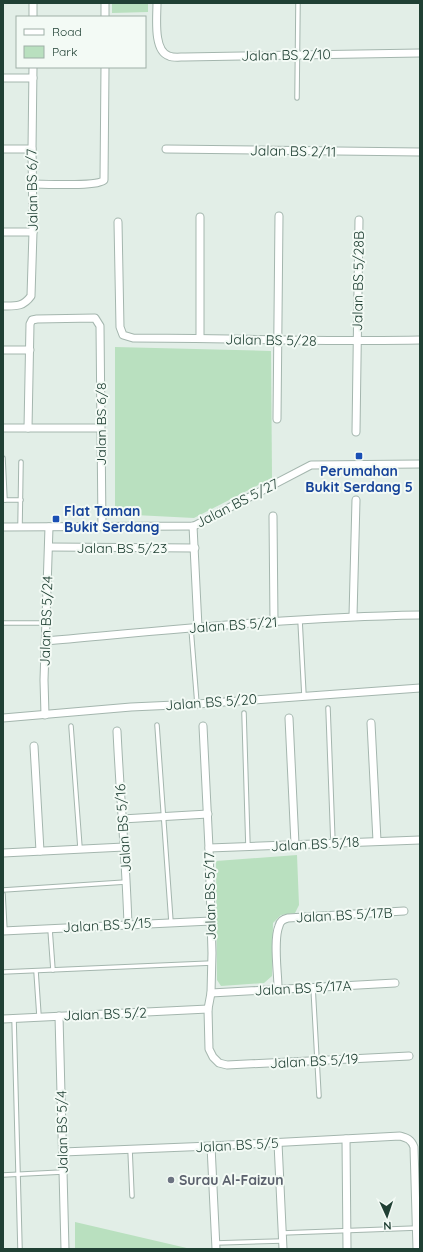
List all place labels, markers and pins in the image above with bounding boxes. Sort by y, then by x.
marker: Perumahan Bukit Serdang 5 [354,451,364,461]
place label: Perumahan Bukit Serdang 5 [305,462,413,496]
place label: Flat Taman Bukit Serdang [64,502,160,536]
marker: Flat Taman Bukit Serdang [51,514,61,524]
place label: Surau Al-Faizun [179,1171,284,1189]
marker: Surau Al-Faizun [166,1175,176,1185]

